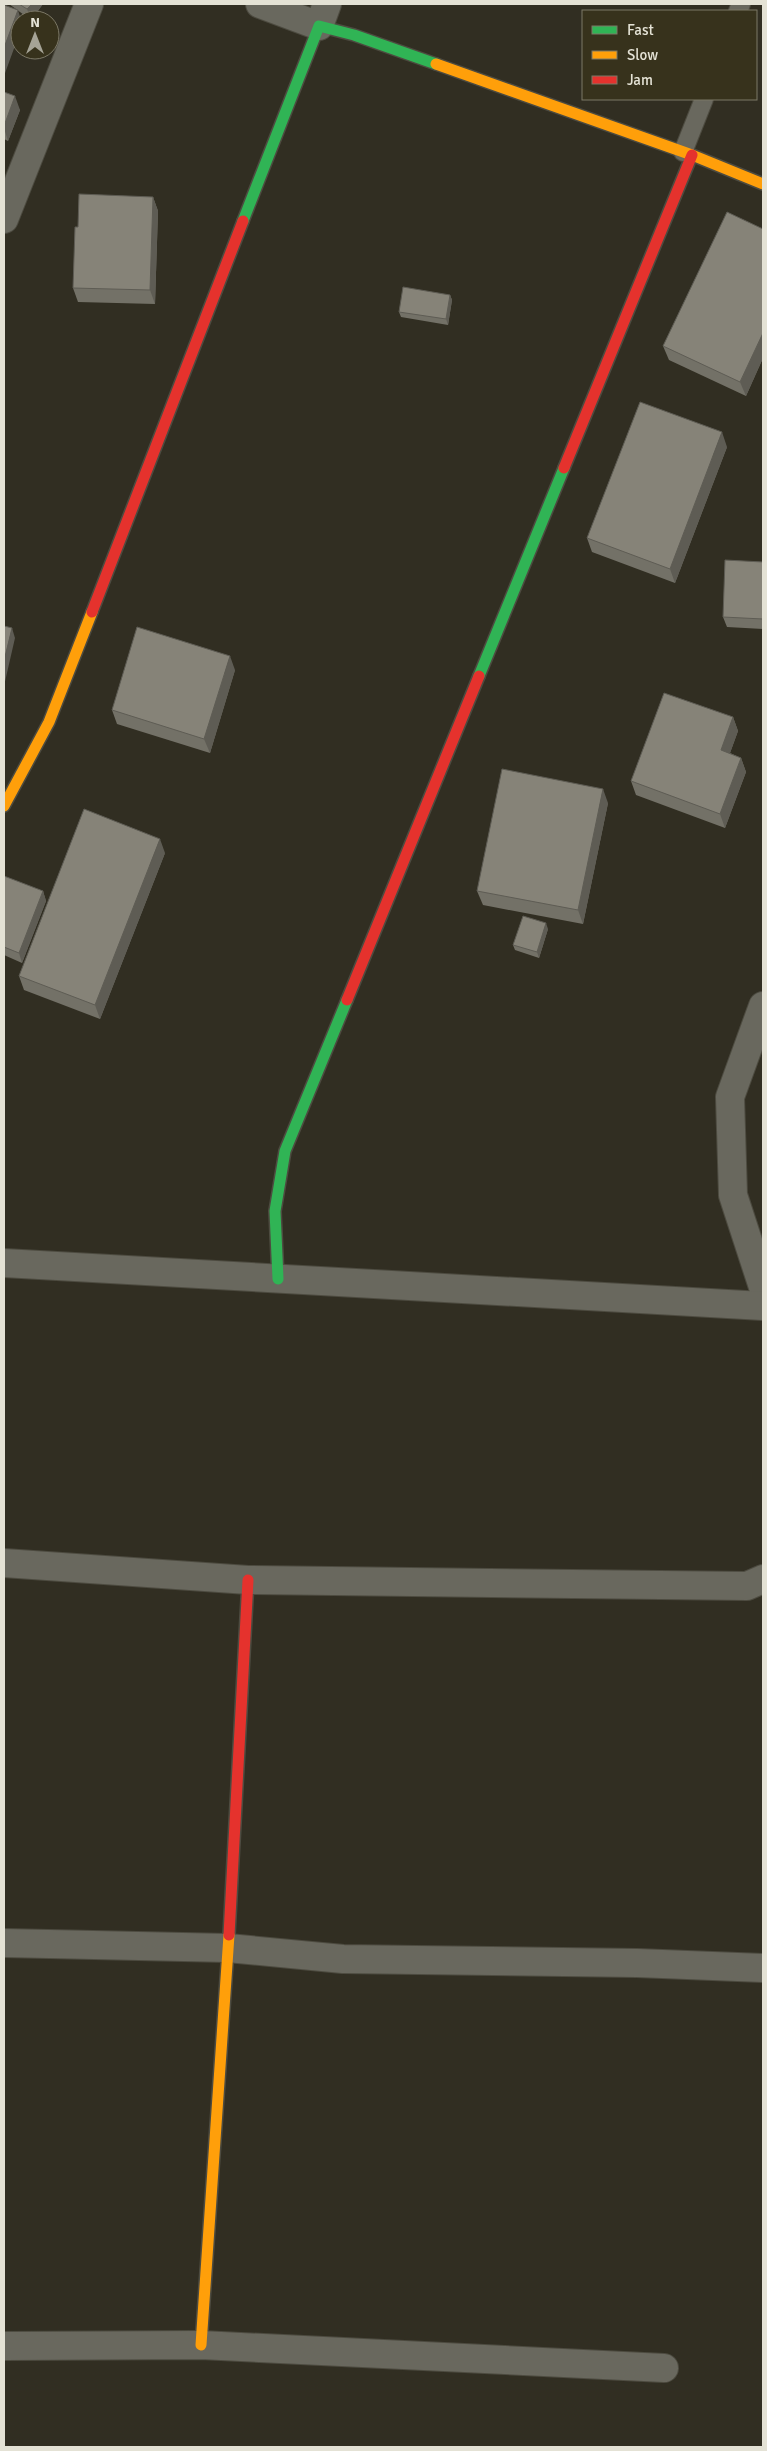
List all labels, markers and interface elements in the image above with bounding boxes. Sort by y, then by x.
north arrow [10,10,60,60]
legend [582,10,757,100]
text: N [30,14,40,31]
text: Fast [627,21,654,39]
text: Slow [627,46,658,64]
text: Jam [627,71,653,89]

